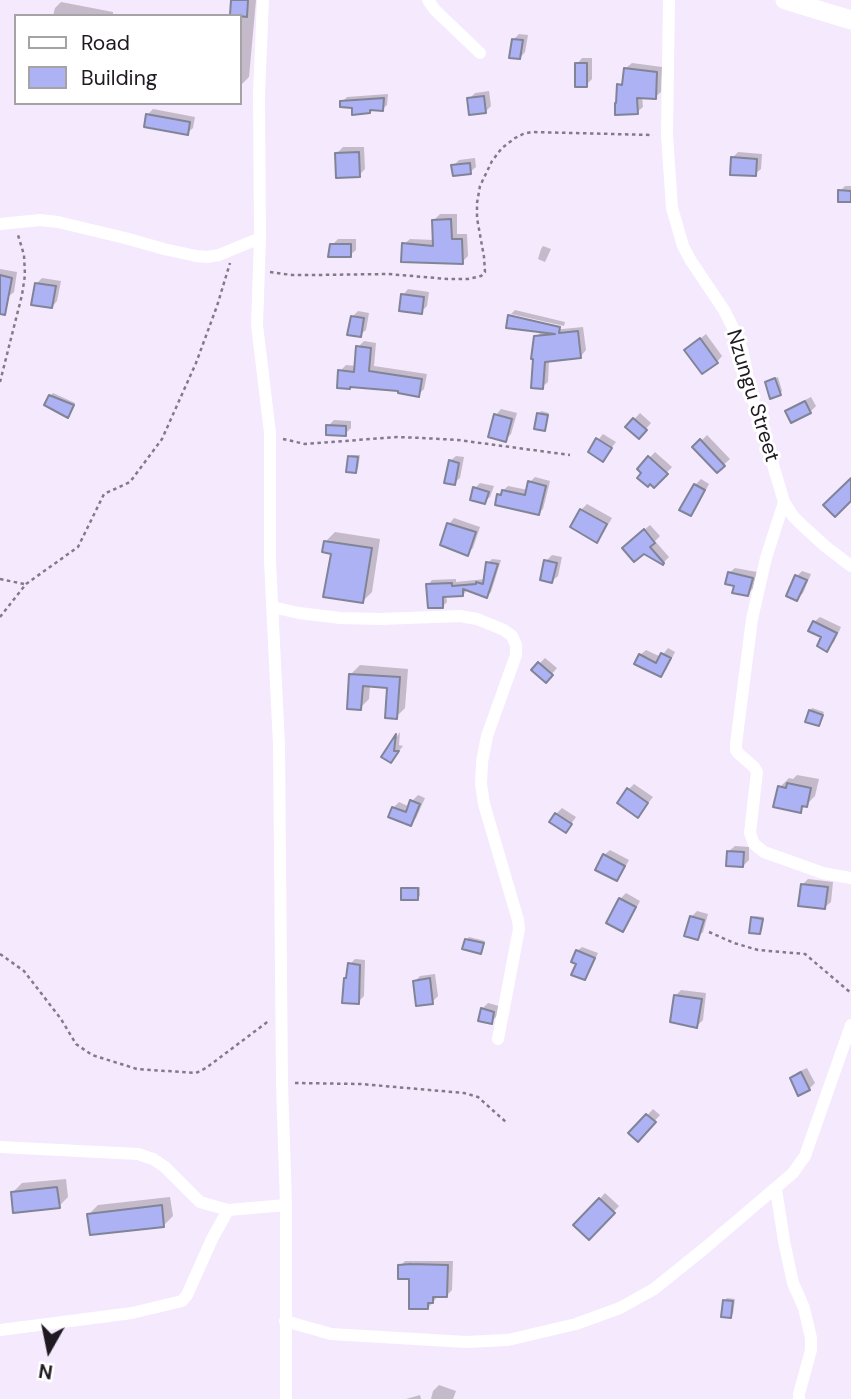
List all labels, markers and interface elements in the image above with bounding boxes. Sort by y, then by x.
legend [14,14,242,105]
text: Road [81,29,130,57]
text: Building [81,64,157,92]
street label: Nzungu Street [720,327,784,465]
north arrow [14,1315,84,1385]
text: N [37,1358,54,1385]

